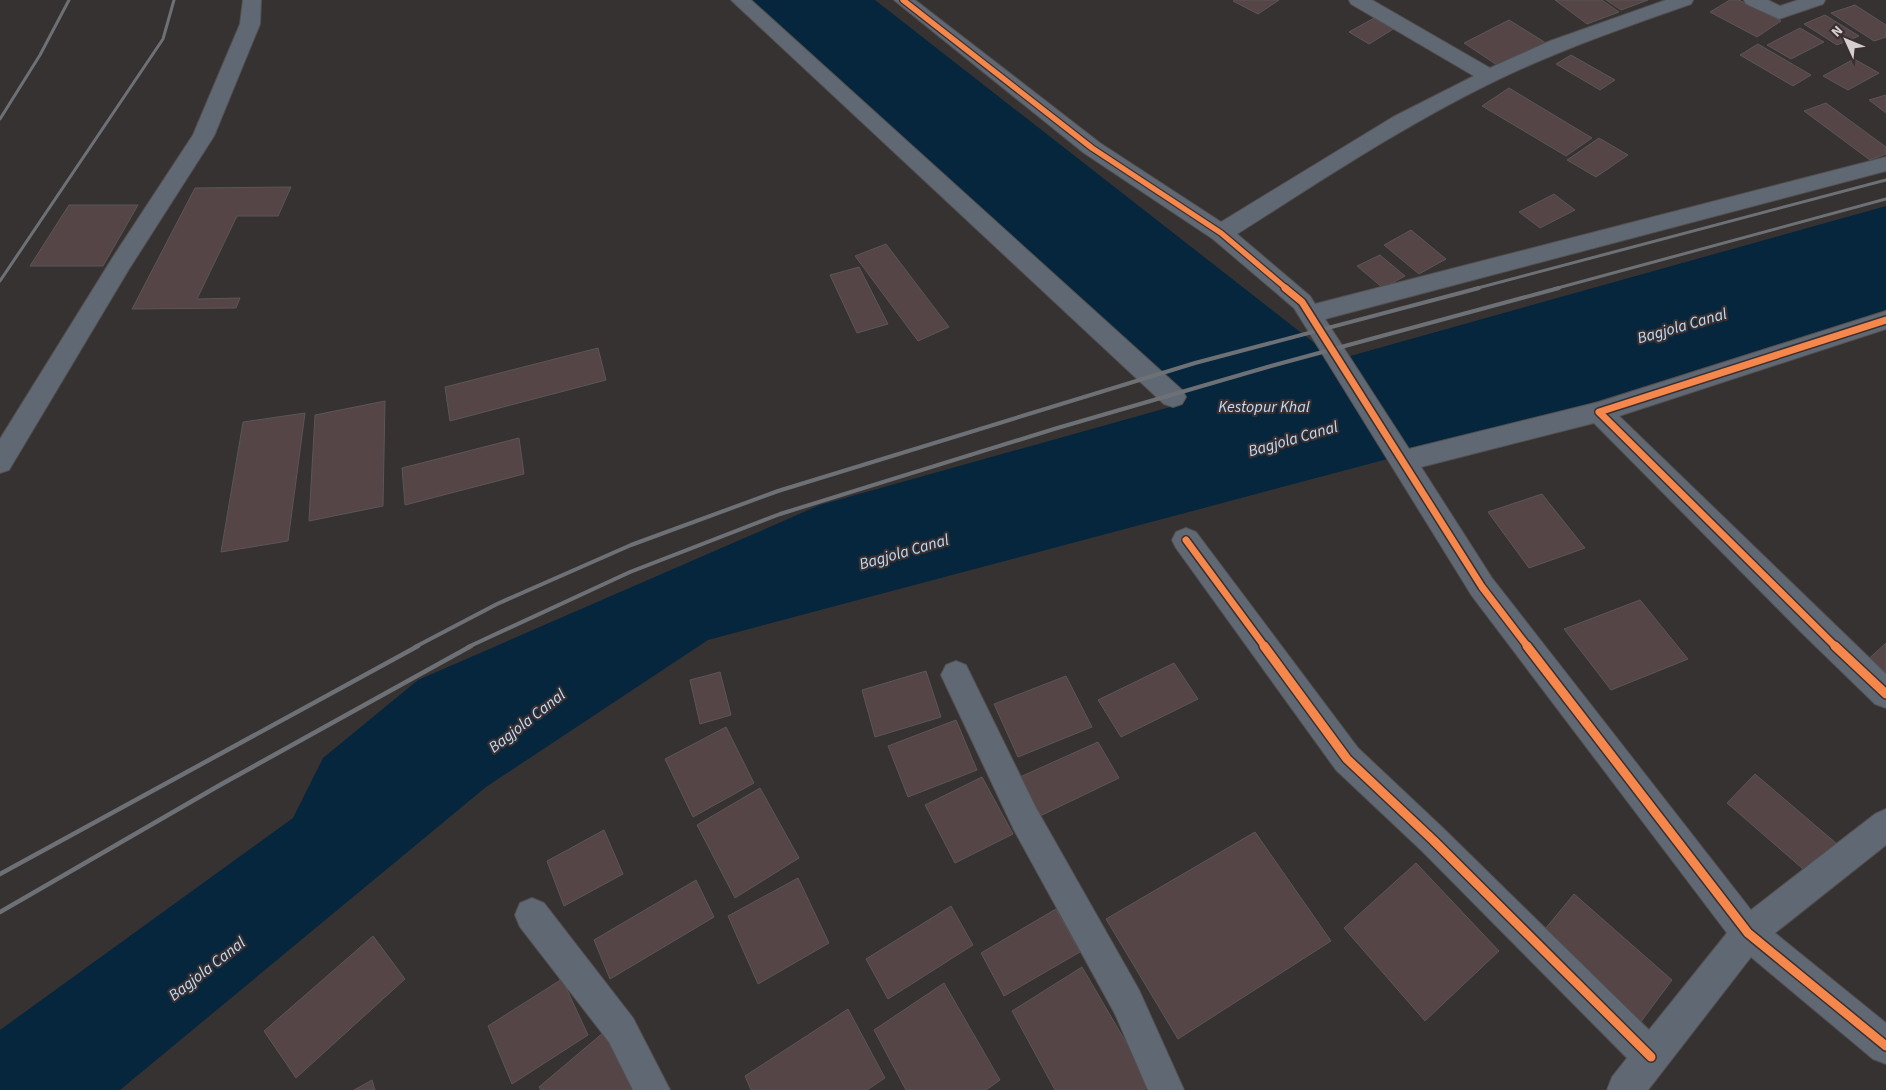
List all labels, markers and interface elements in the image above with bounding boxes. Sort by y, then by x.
north arrow [1821,15,1871,65]
text: N [1827,21,1848,42]
water label: Bagjola Canal [1635,303,1729,349]
water label: Kestopur Khal [1218,396,1310,418]
water label: Bagjola Canal [1246,416,1340,462]
water label: Bagjola Canal [857,529,951,575]
water label: Bagjola Canal [484,684,570,758]
water label: Bagjola Canal [164,932,250,1006]

